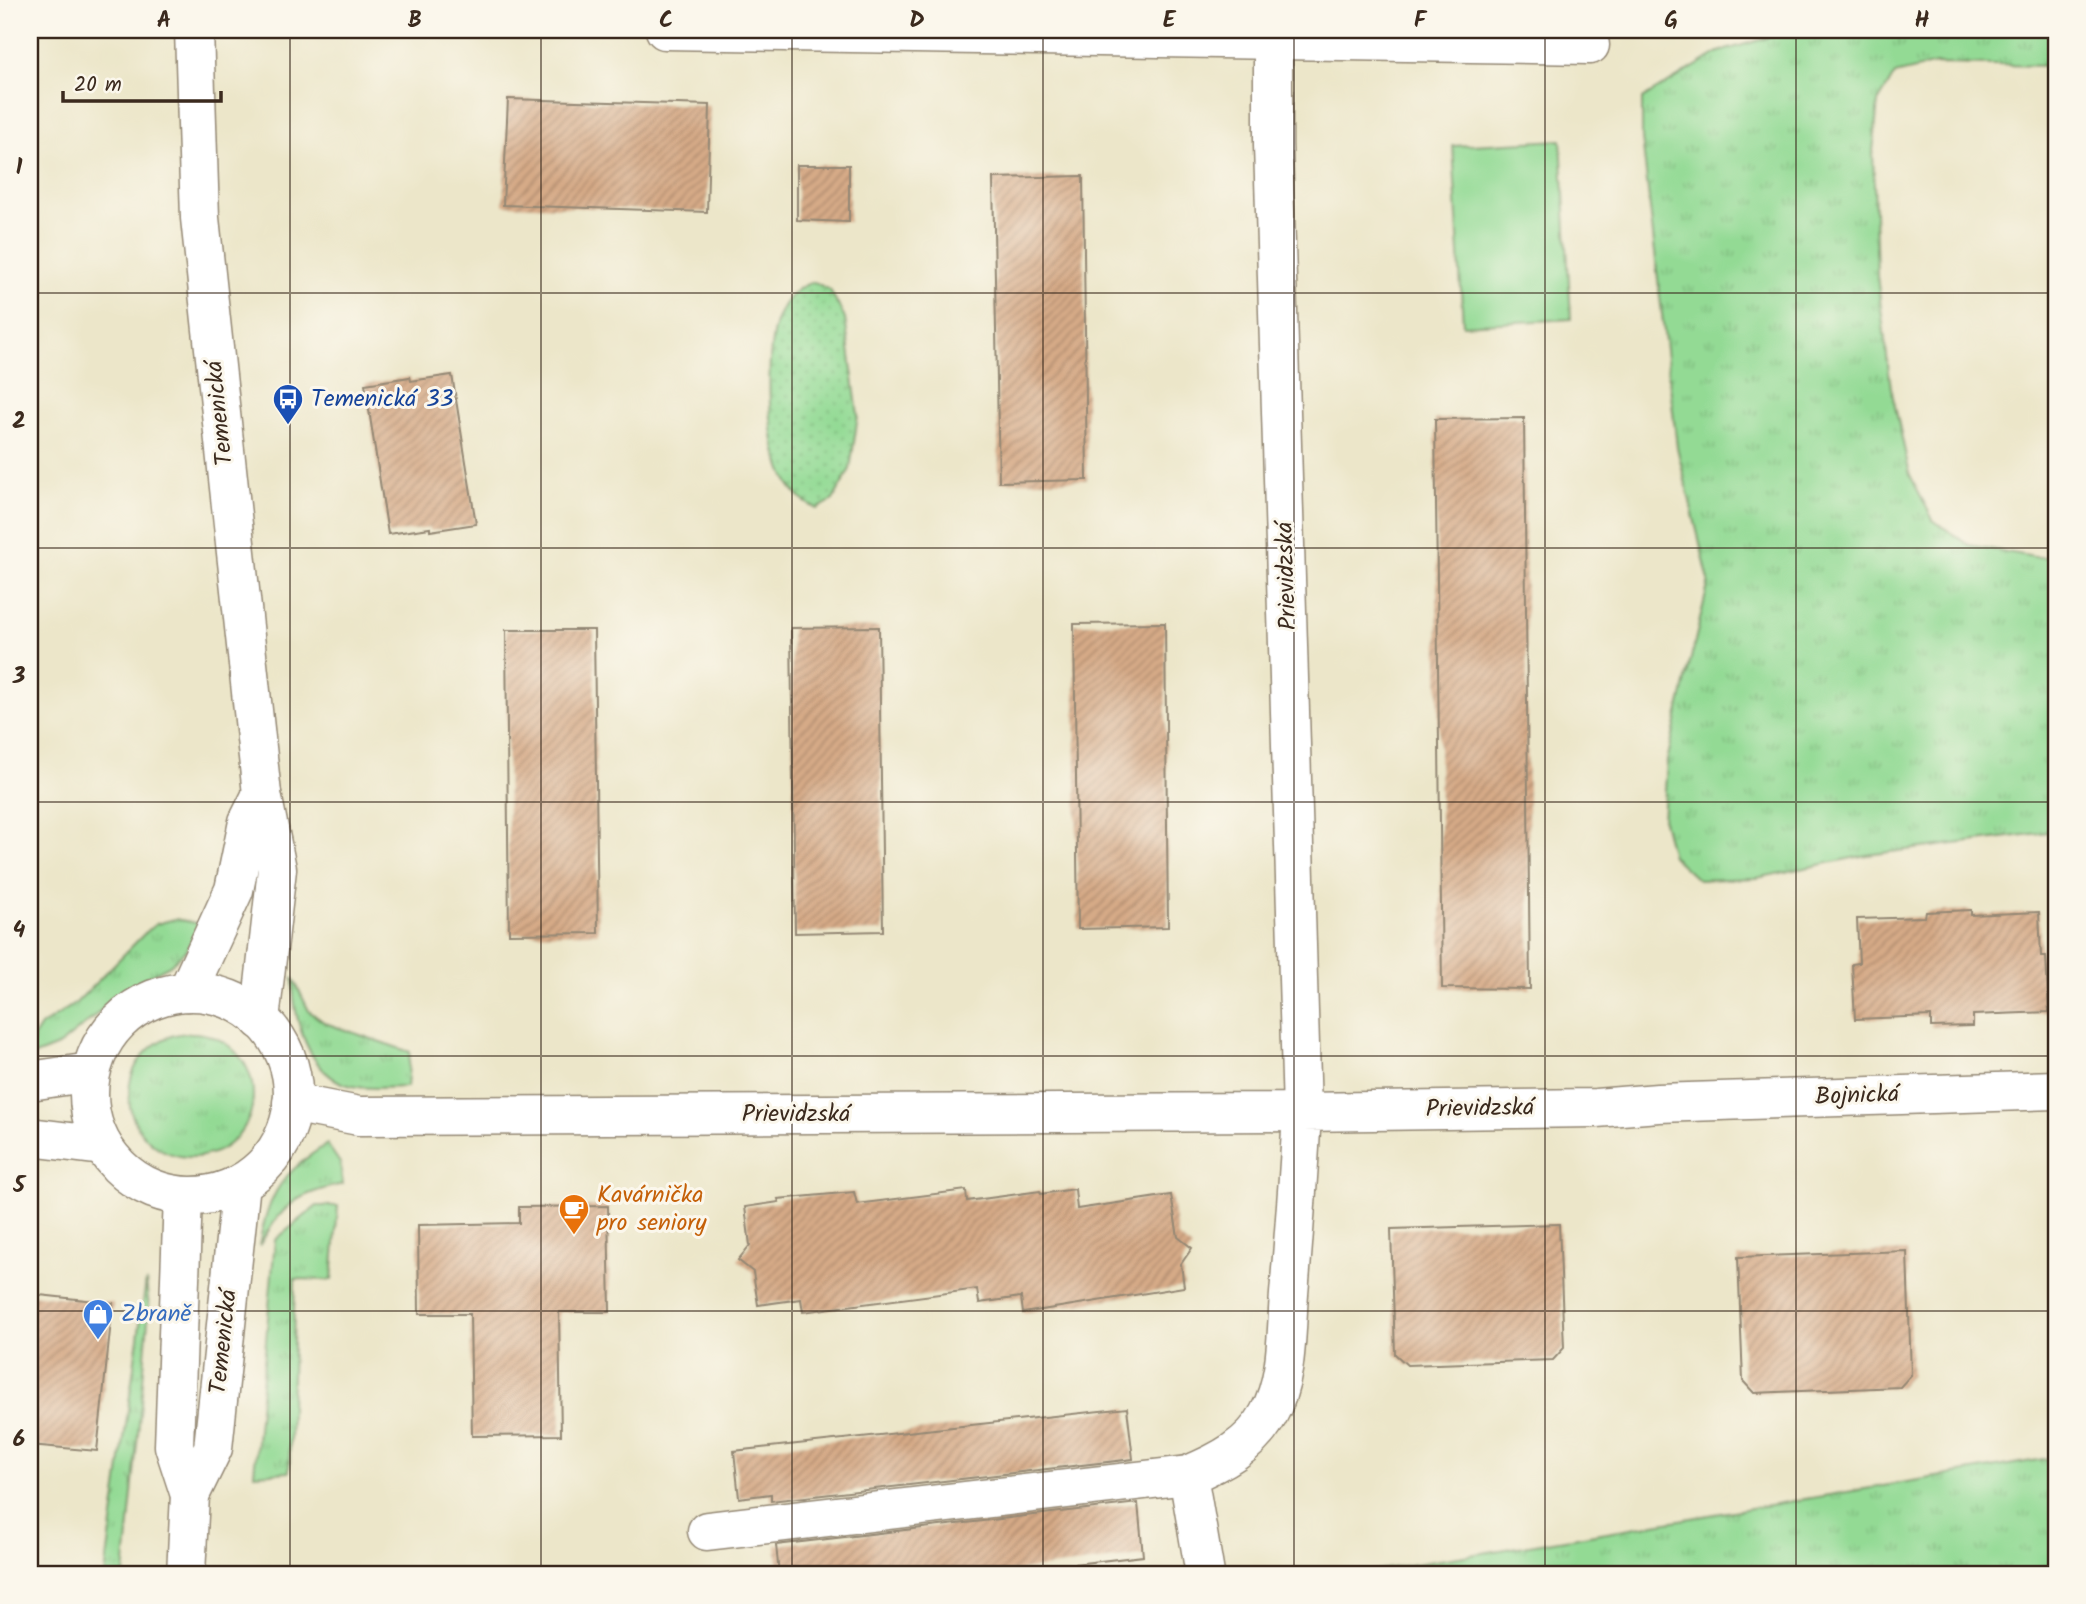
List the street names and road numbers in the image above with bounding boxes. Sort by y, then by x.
street label: Temenická [195,356,245,467]
street label: Prievidzská [1266,518,1308,631]
street label: Bojnická [1814,1075,1902,1117]
street label: Prievidzská [1425,1089,1537,1129]
street label: Prievidzská [742,1095,853,1134]
street label: Temenická [199,1285,249,1396]

